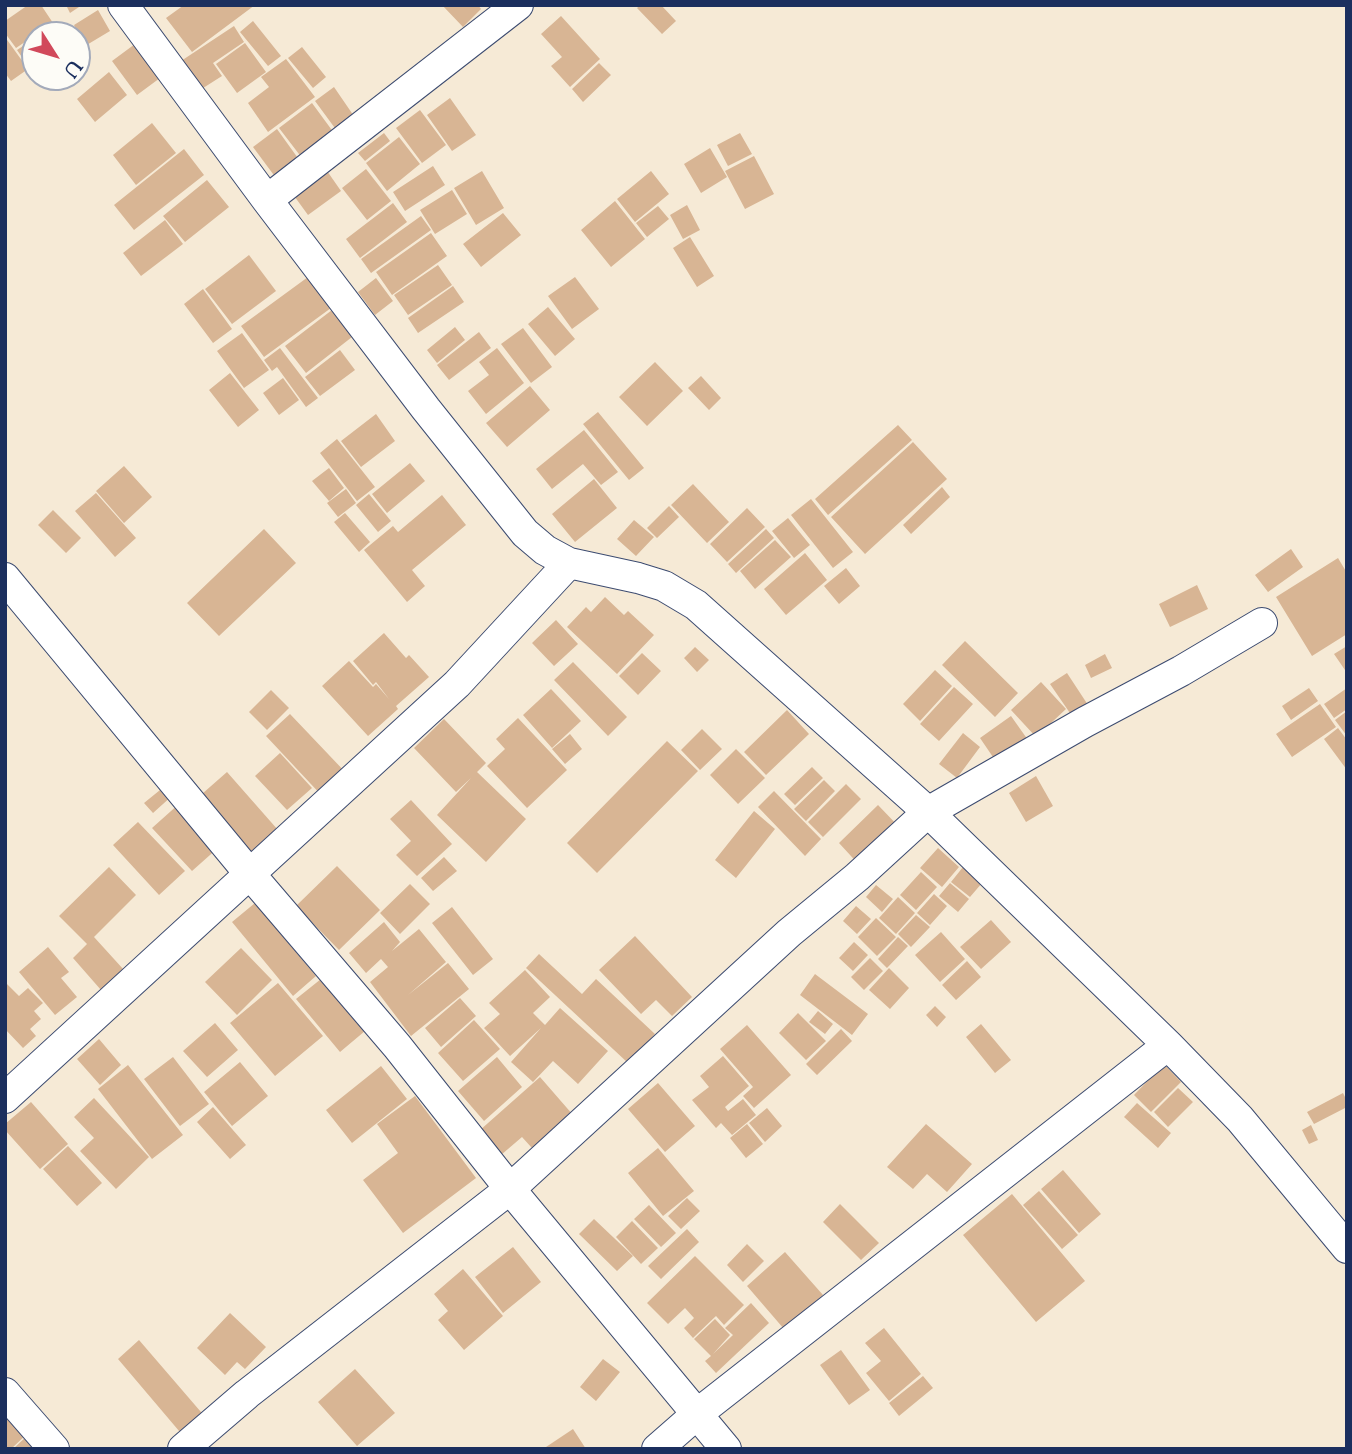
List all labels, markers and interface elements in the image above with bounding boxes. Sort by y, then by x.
north arrow [21,21,91,91]
text: U [56,53,87,82]

